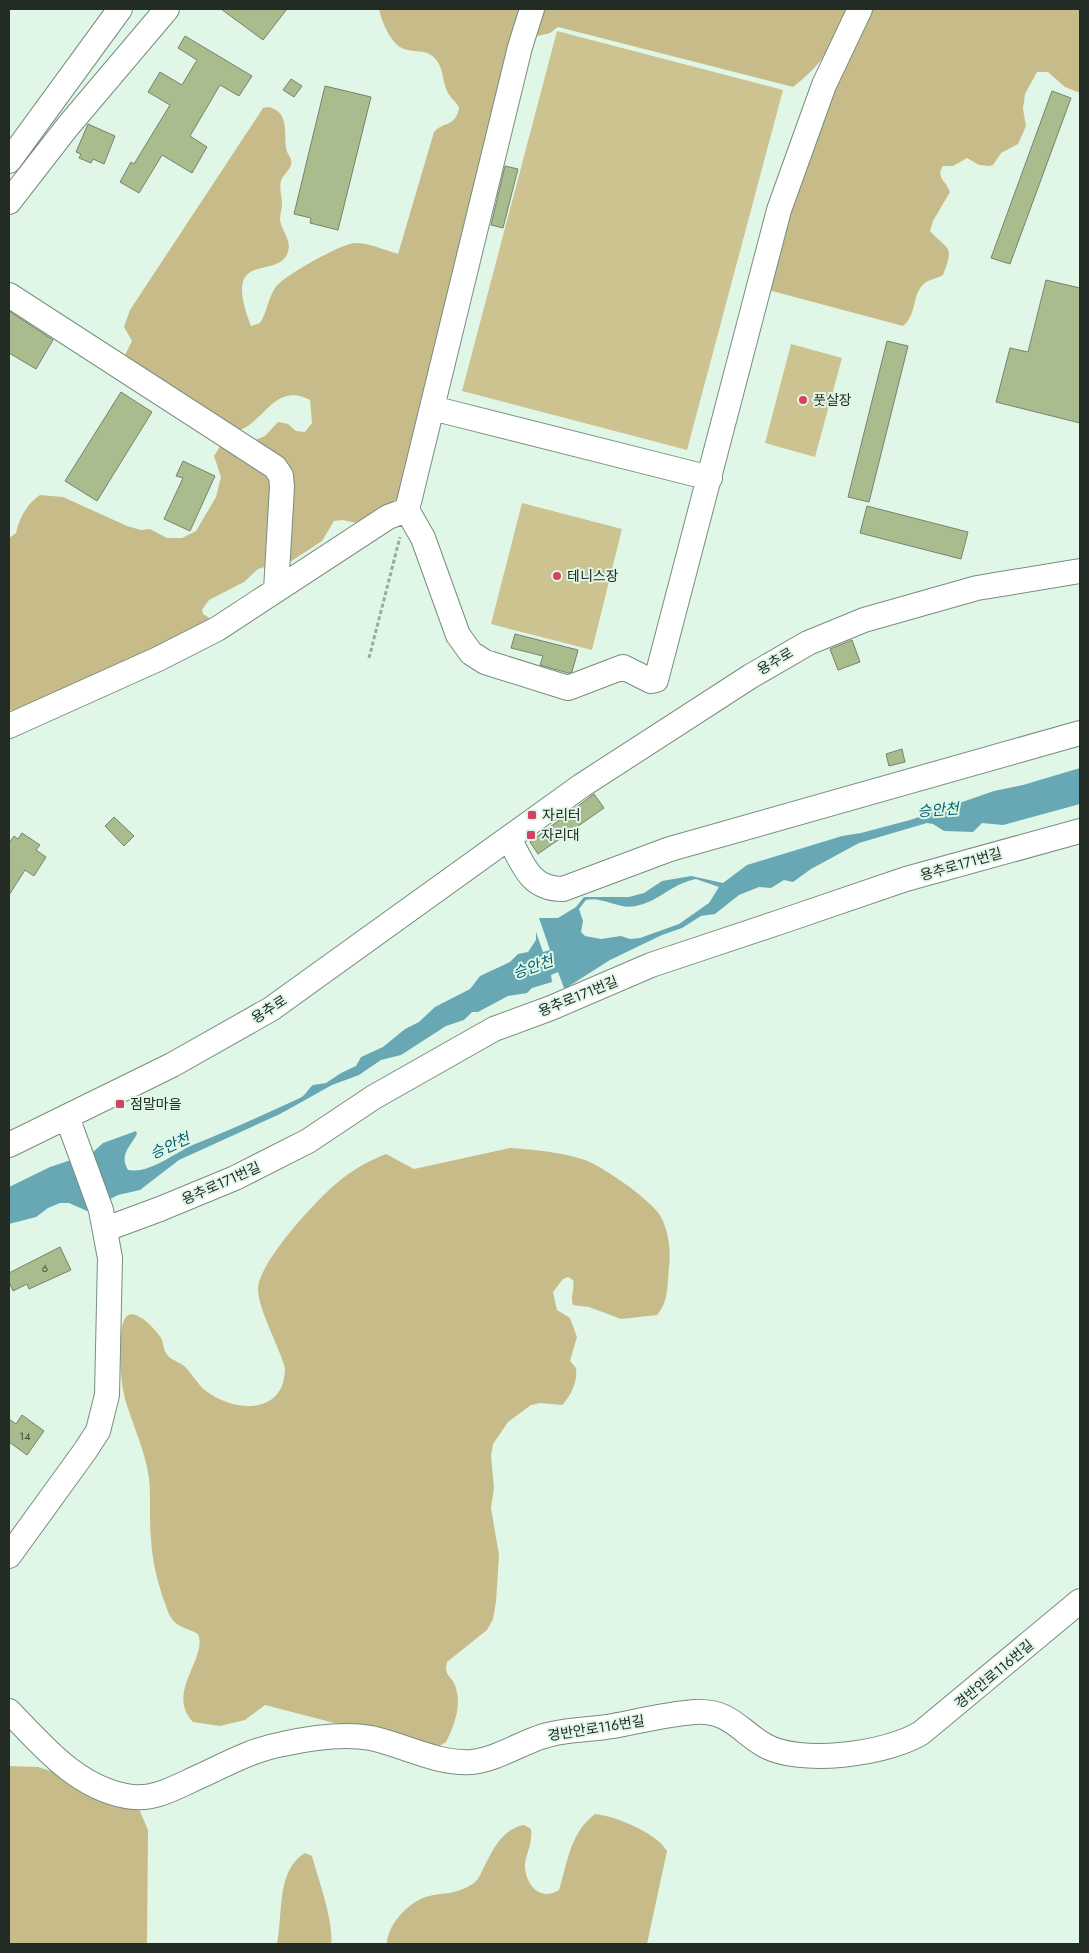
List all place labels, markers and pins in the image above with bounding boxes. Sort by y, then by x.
place label: 풋살장 [813,390,852,410]
marker: 풋살장 [797,394,809,406]
place label: 테니스장 [567,566,619,586]
marker: 테니스장 [551,570,563,582]
place label: 자리터 [542,805,581,825]
marker: 자리터 [526,809,538,821]
place label: 자리대 [541,825,580,845]
marker: 자리대 [525,829,537,841]
place label: 점말마을 [130,1094,182,1114]
marker: 점말마을 [114,1098,126,1110]

